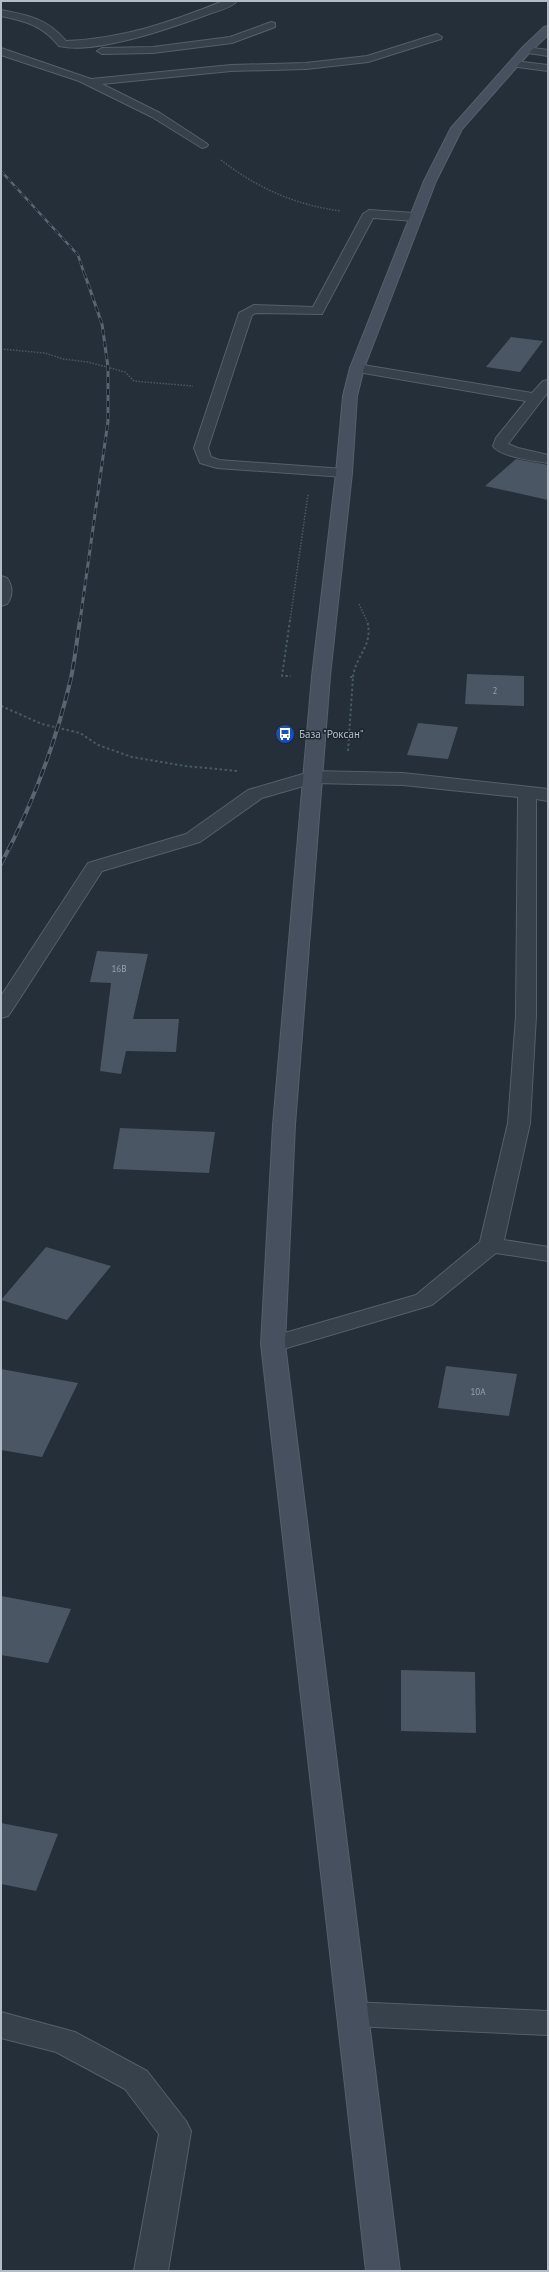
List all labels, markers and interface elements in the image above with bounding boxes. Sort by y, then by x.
house number: 2 [493,685,498,696]
bus stop icon: База "Роксан" [274,723,296,745]
place label: База "Роксан" [299,727,364,741]
house number: 16В [111,963,127,974]
house number: 10А [470,1386,486,1397]

